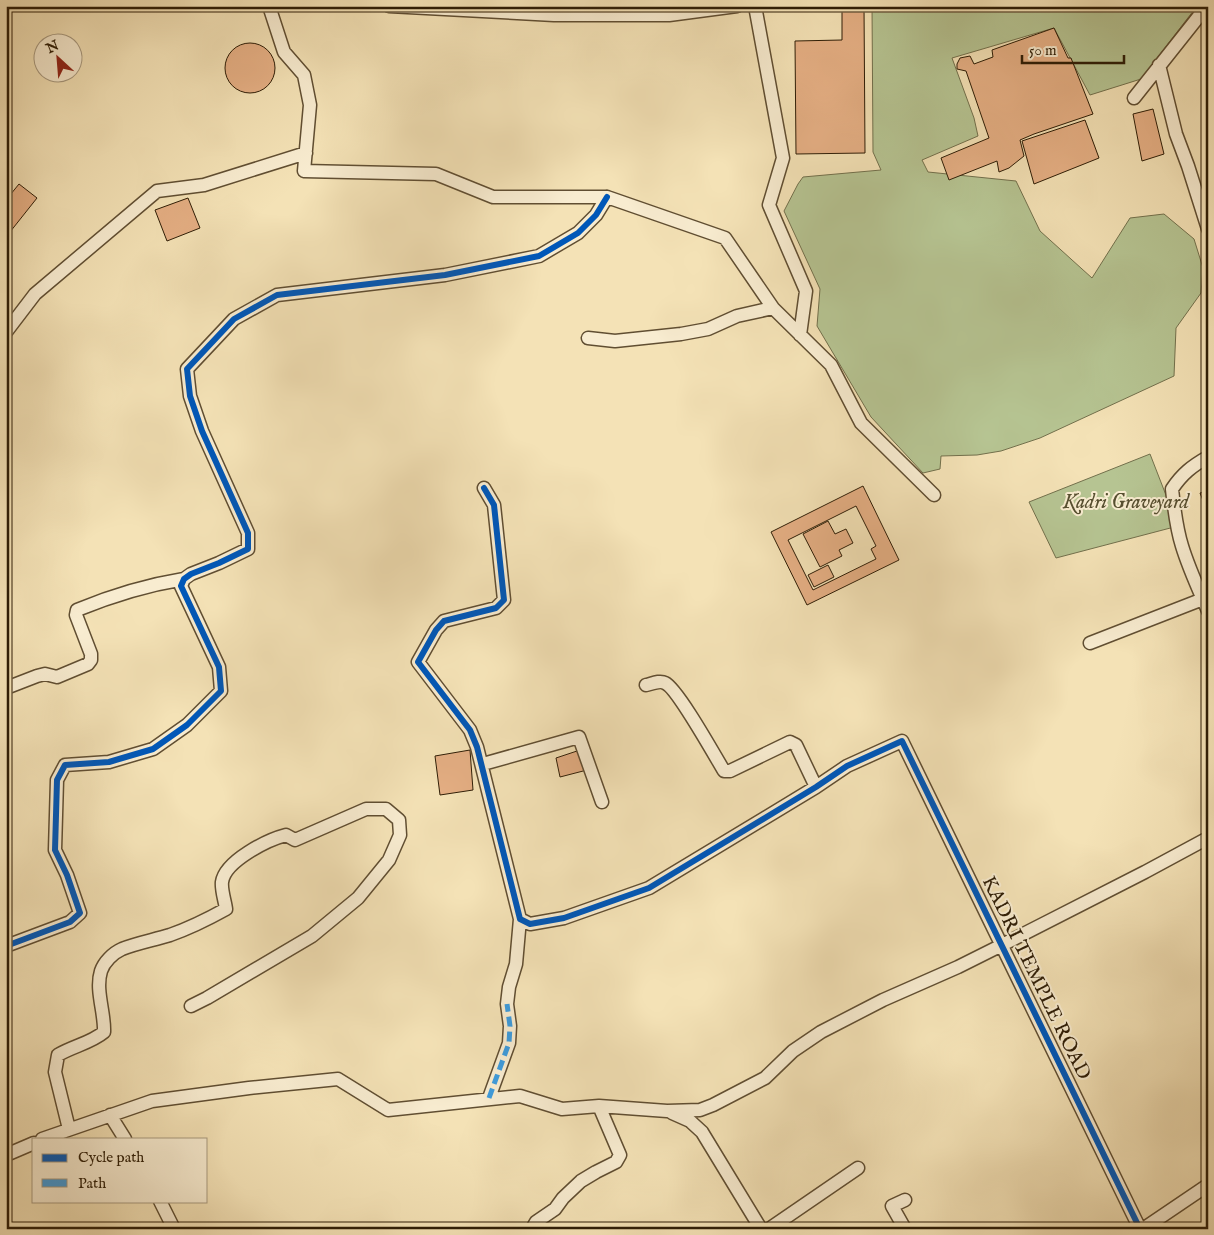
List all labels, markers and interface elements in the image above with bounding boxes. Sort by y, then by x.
north arrow [32,32,82,82]
scale bar [1022,32,1124,64]
text: N [42,36,62,58]
text: 50 m [1029,41,1057,60]
park label: Kadri Graveyard [1062,490,1191,515]
street label: KADRI TEMPLE ROAD [976,872,1096,1084]
legend [32,1138,208,1202]
text: Cycle path [78,1148,144,1167]
text: Path [78,1174,106,1193]

